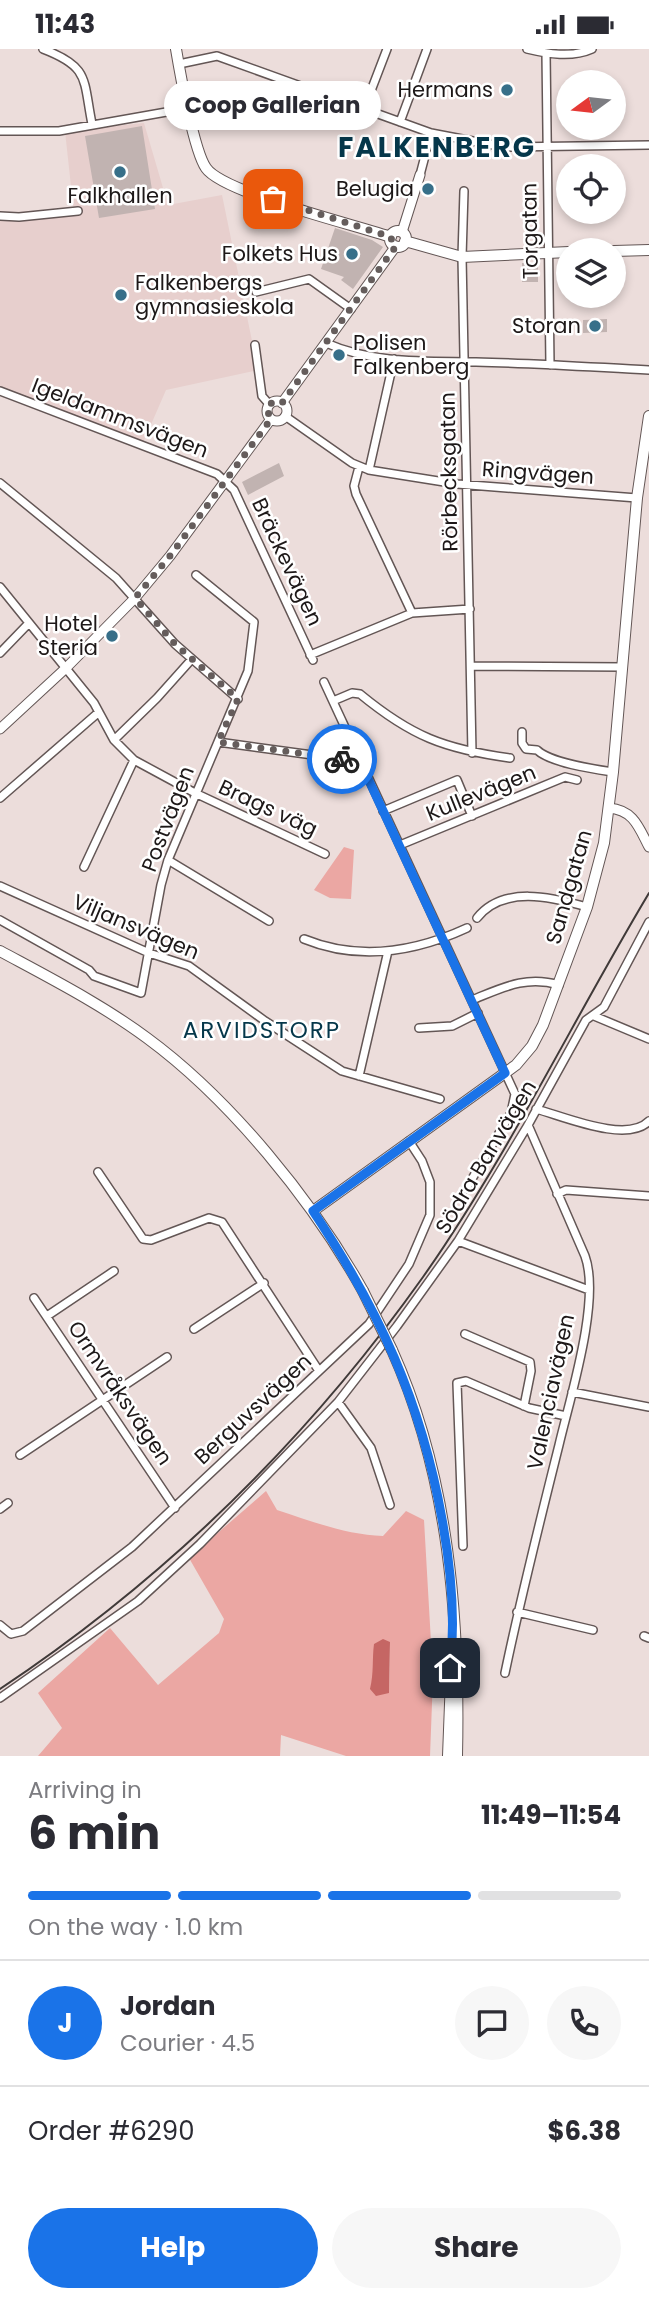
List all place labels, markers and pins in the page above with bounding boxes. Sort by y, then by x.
place label: Hermans [397,75,493,104]
callout: Coop Gallerian [164,80,382,129]
marker: Hermans [499,82,515,98]
marker: Falkhallen [112,164,128,180]
pin [243,169,303,229]
place label: Belugia [336,174,414,203]
place label: Falkhallen [67,181,173,210]
marker: Belugia [420,181,436,197]
place label: Folkets Hus [222,239,338,268]
marker: Folkets Hus [344,246,360,262]
place label: Falkenbergs gymnasieskola [135,268,294,321]
marker: Falkenbergs gymnasieskola [113,287,129,303]
place label: Storan [512,311,581,340]
marker: Storan [587,318,603,334]
place label: Polisen Falkenberg [353,328,469,381]
marker: Polisen Falkenberg [331,347,347,363]
place label: Hotel Steria [38,609,98,662]
marker: Hotel Steria [104,628,120,644]
pin [420,1638,480,1698]

